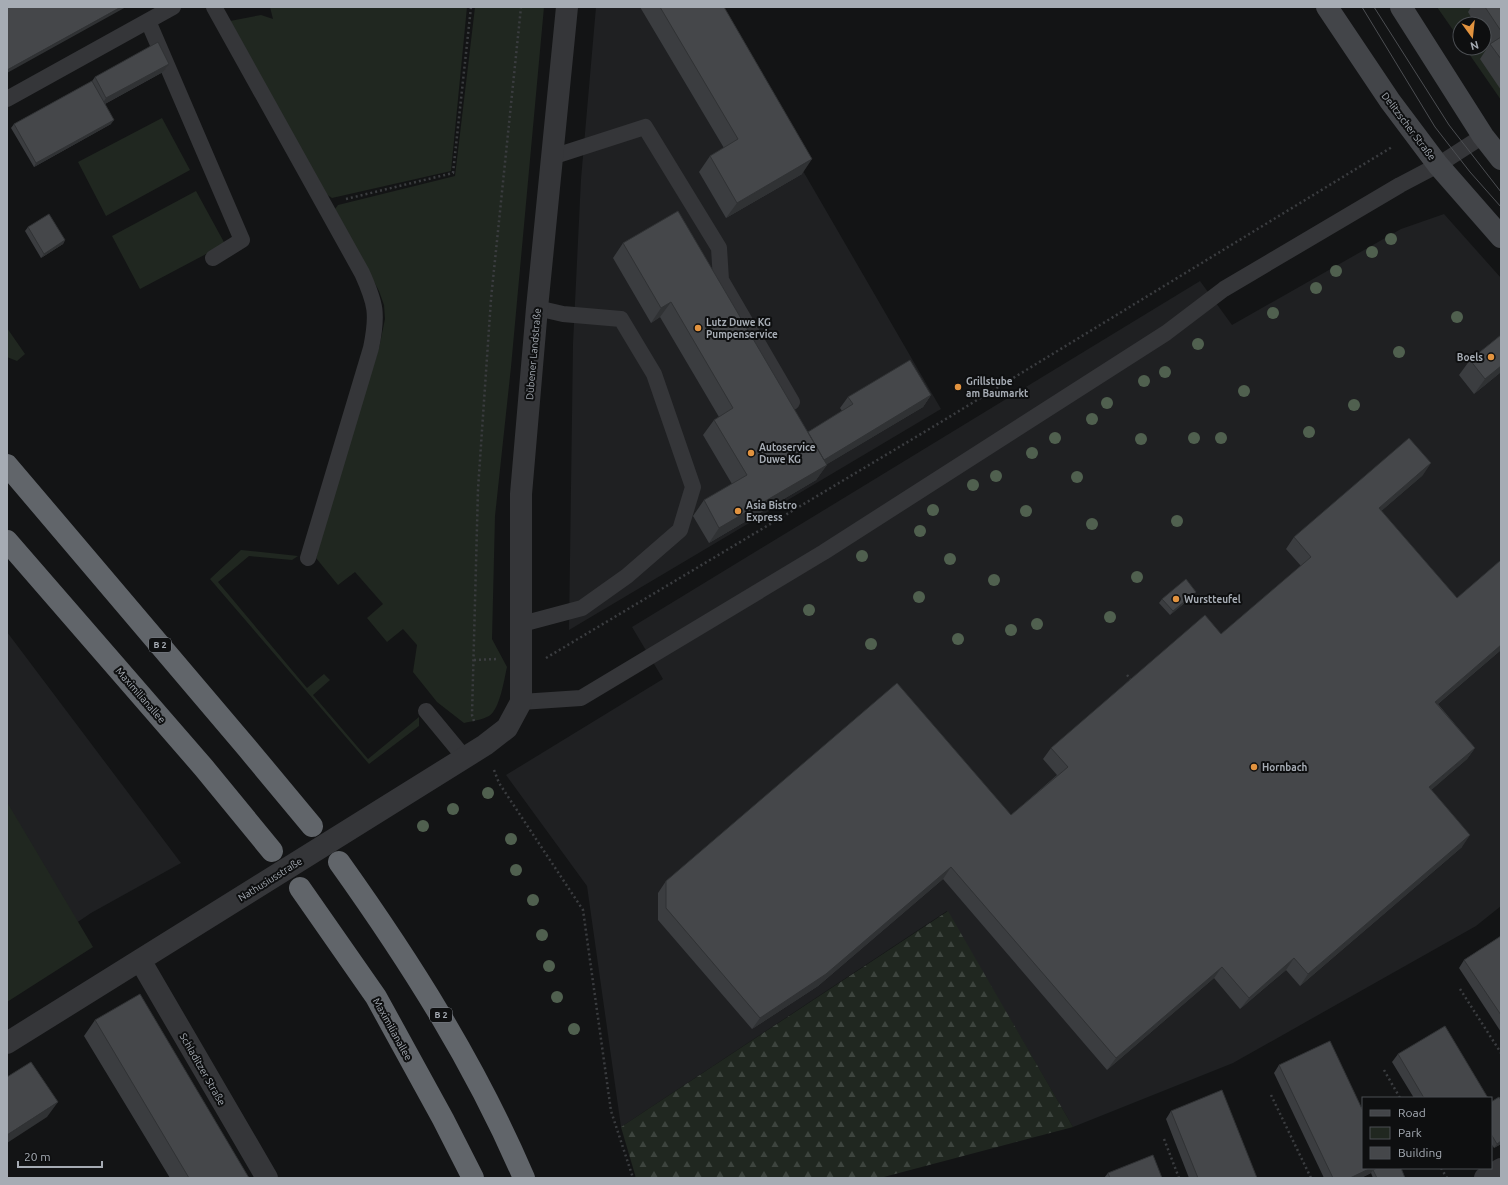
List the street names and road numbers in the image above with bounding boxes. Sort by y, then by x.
street label: Delitzscher Straße [1380,90,1438,162]
street label: Dübener Landstraße [524,308,543,400]
road number: B 2 [149,638,171,652]
street label: Maximilianallee [114,665,168,725]
street label: Nathusiusstraße [236,855,304,903]
street label: Maximilianallee [371,996,414,1062]
road number: B 2 [430,1008,452,1022]
street label: Schladitzer Straße [177,1031,228,1107]

